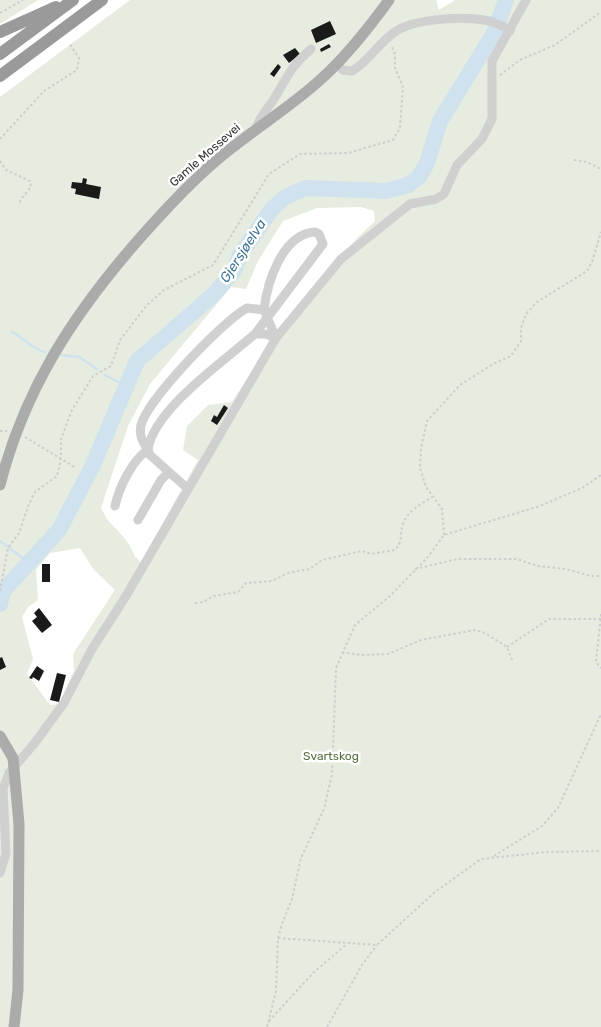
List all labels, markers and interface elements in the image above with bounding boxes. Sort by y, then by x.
street label: Gamle Mossevei [167,120,243,190]
water label: Gjersjøelva [216,216,270,286]
park label: Svartskog [303,749,359,763]

